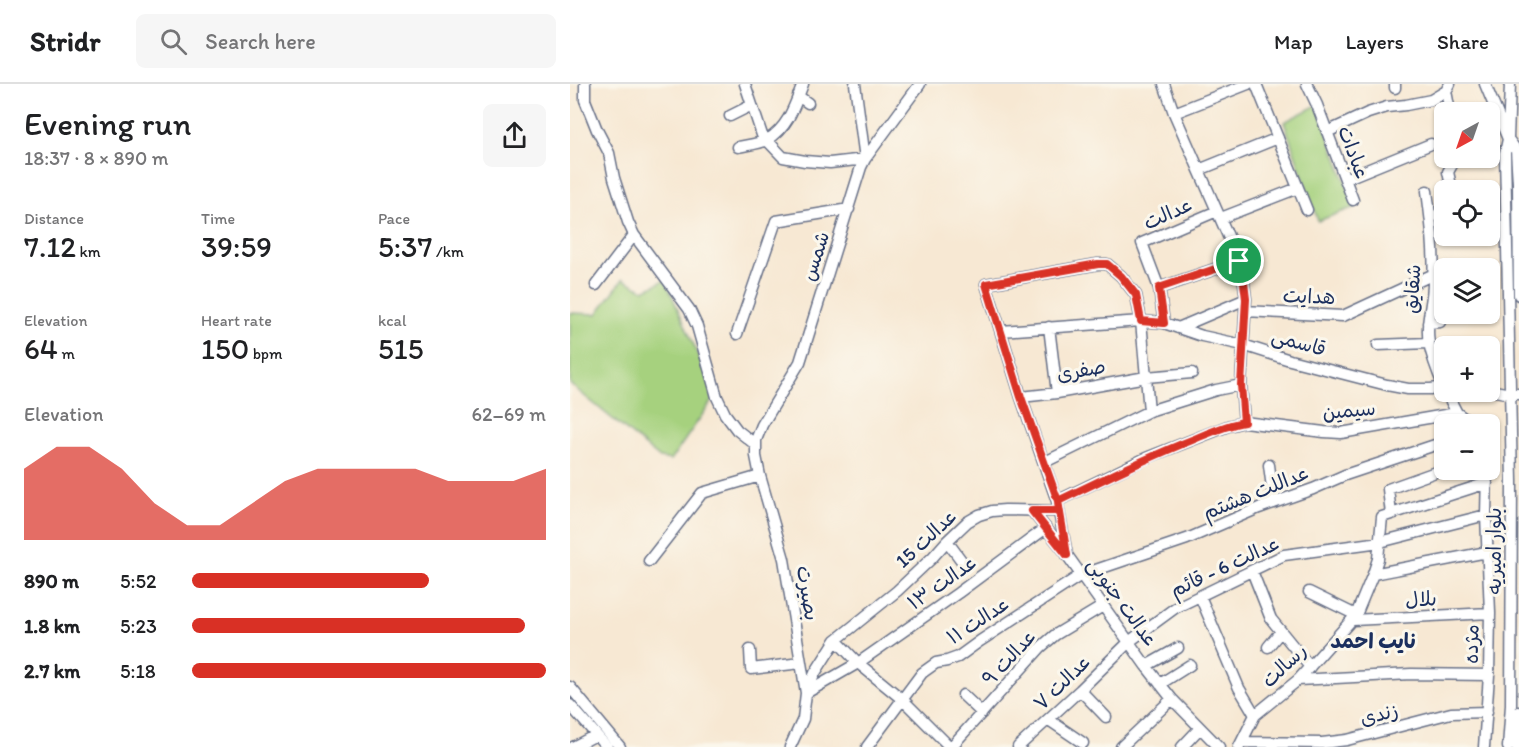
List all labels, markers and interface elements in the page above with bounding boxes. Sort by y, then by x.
search box [136,14,556,68]
text: Stridr [30,24,100,58]
icon: search [157,25,190,58]
text: Search here [205,28,316,55]
text: Map [1274,29,1313,54]
text: Layers [1346,29,1404,54]
text: Share [1437,29,1489,54]
north arrow [1434,102,1500,168]
map controls [1434,102,1500,480]
text: Evening run [24,104,191,143]
button: share [483,104,546,167]
street label: عبادات [1333,122,1375,182]
text: 18:37 · 8 × 890 m [24,146,169,170]
button: locate [1434,180,1500,246]
street label: عدالت [1140,192,1196,234]
text: Distance [24,209,84,228]
text: Time [201,209,235,228]
text: Pace [378,209,410,228]
text: 7.12 [24,228,76,265]
text: 39:59 [201,228,272,265]
text: 5:37 [378,228,432,265]
street label: شمس [796,228,834,284]
pin [1213,235,1264,286]
text: km [76,242,101,261]
text: /km [432,242,464,261]
icon: arrive [1222,244,1255,277]
button: layers [1434,258,1500,324]
street label: شقایق [1398,264,1426,314]
street label: هدایت [1282,283,1336,309]
text: Elevation [24,311,88,330]
text: Heart rate [201,311,272,330]
text: kcal [378,311,406,330]
street label: قاسمی [1269,323,1329,362]
text: 64 [24,330,58,367]
text: 150 [201,330,249,367]
text: 515 [378,330,423,367]
button: + [1434,336,1500,402]
text: m [58,344,75,363]
text: bpm [249,344,282,363]
street label: صفری [1055,354,1107,386]
street label: سیمین [1321,396,1377,424]
text: Elevation [24,402,103,426]
text: 62–69 m [471,402,546,426]
button: − [1434,414,1500,480]
street label: عداللت هشتم [1199,460,1314,527]
street label: عدالت 15 [890,503,962,573]
street label: بلوار امیریه [1482,508,1506,594]
street label: عدالت 6 - قائم [1166,530,1285,605]
street label: عدالت ۱۳ [902,549,982,615]
street label: عدالت جنوبی [1081,552,1164,653]
street label: بصیرت [792,564,824,622]
text: 890 m [24,569,79,593]
text: 5:52 [120,569,156,593]
street label: بلال [1405,586,1437,612]
street label: عدالت ۱۱ [942,591,1014,649]
text: 1.8 km [24,614,80,638]
text: 5:23 [120,614,157,638]
street label: عدالت ۹ [977,624,1041,690]
street label: مژده [1459,624,1483,664]
district label: نایب احمد [1330,628,1416,654]
street label: رسالت [1256,638,1312,692]
street label: عدالت ۷ [1028,649,1096,715]
text: 2.7 km [24,659,80,683]
text: 5:18 [120,659,156,683]
street label: زندی [1357,698,1401,730]

